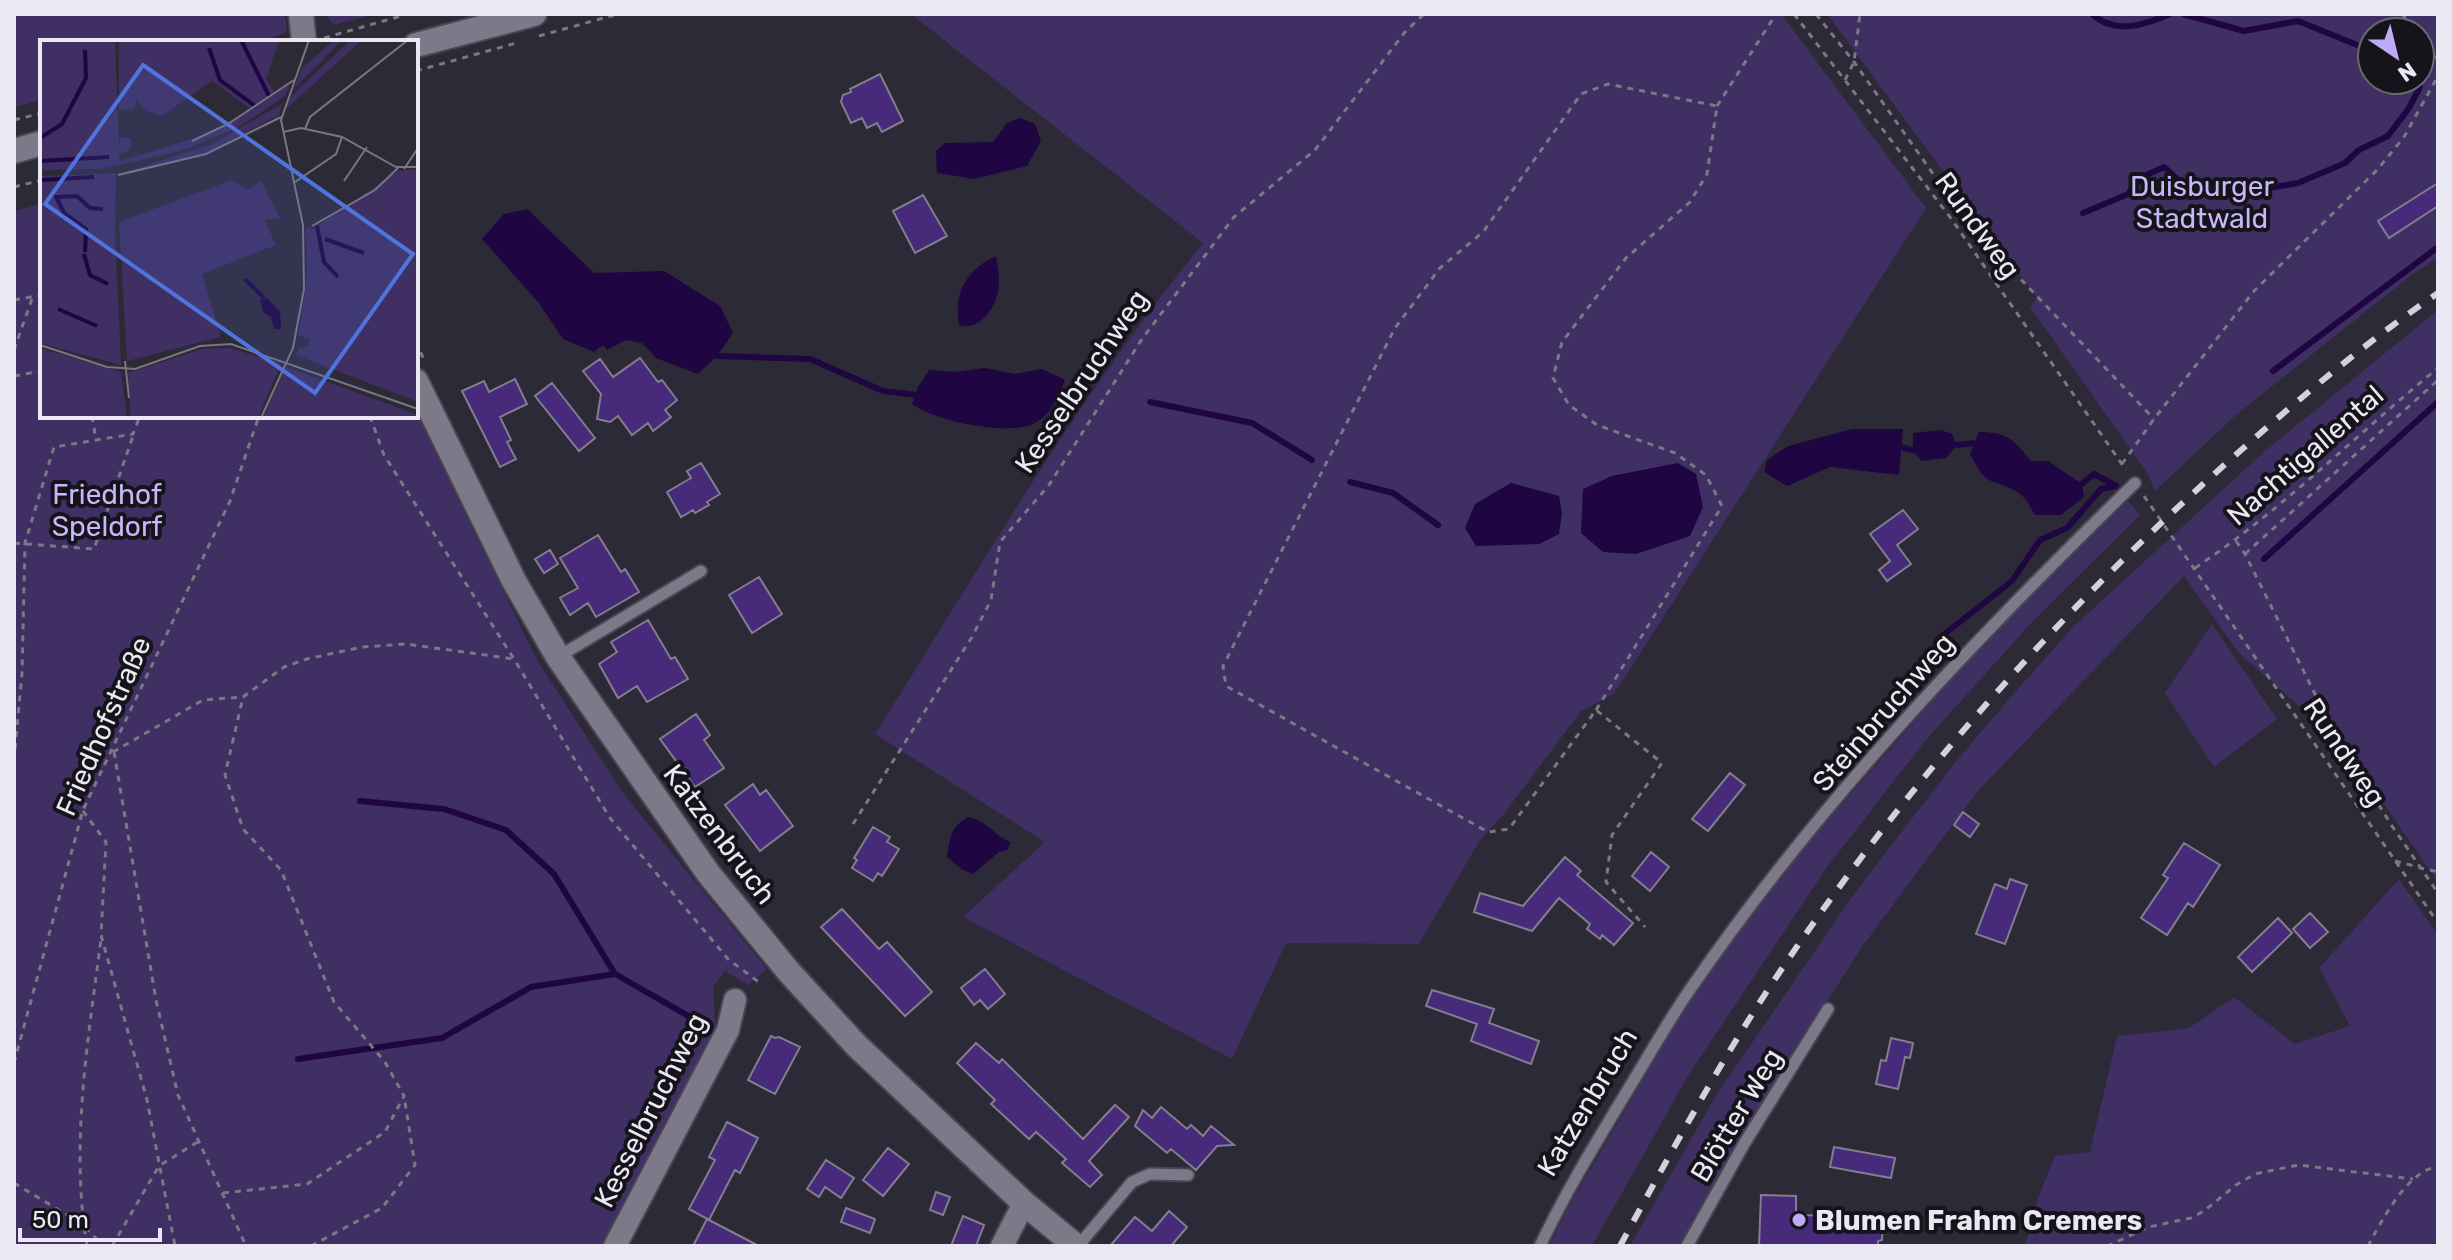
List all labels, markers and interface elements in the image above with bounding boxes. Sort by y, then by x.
north arrow [2356,16,2436,96]
inset map [40,40,418,418]
text: N [2393,56,2421,88]
street label: Rundweg [1928,166,2027,285]
park label: Duisburger Stadtwald [2130,170,2274,235]
street label: Kesselbruchweg [1008,283,1155,479]
street label: Nachtigallental [2220,379,2390,532]
park label: Friedhof Speldorf [52,478,163,543]
street label: Steinbruchweg [1806,627,1961,798]
street label: Friedhofstraße [49,631,158,821]
street label: Rundweg [2296,692,2393,813]
street label: Katzenbruch [656,758,783,911]
street label: Kesselbruchweg [587,1008,714,1213]
street label: Katzenbruch [1530,1022,1644,1182]
street label: Blötter Weg [1684,1043,1789,1188]
scale bar [20,1192,160,1242]
place label: Blumen Frahm Cremers [1815,1204,2142,1237]
text: 50 m [32,1206,89,1234]
marker: Blumen Frahm Cremers [1790,1211,1808,1229]

